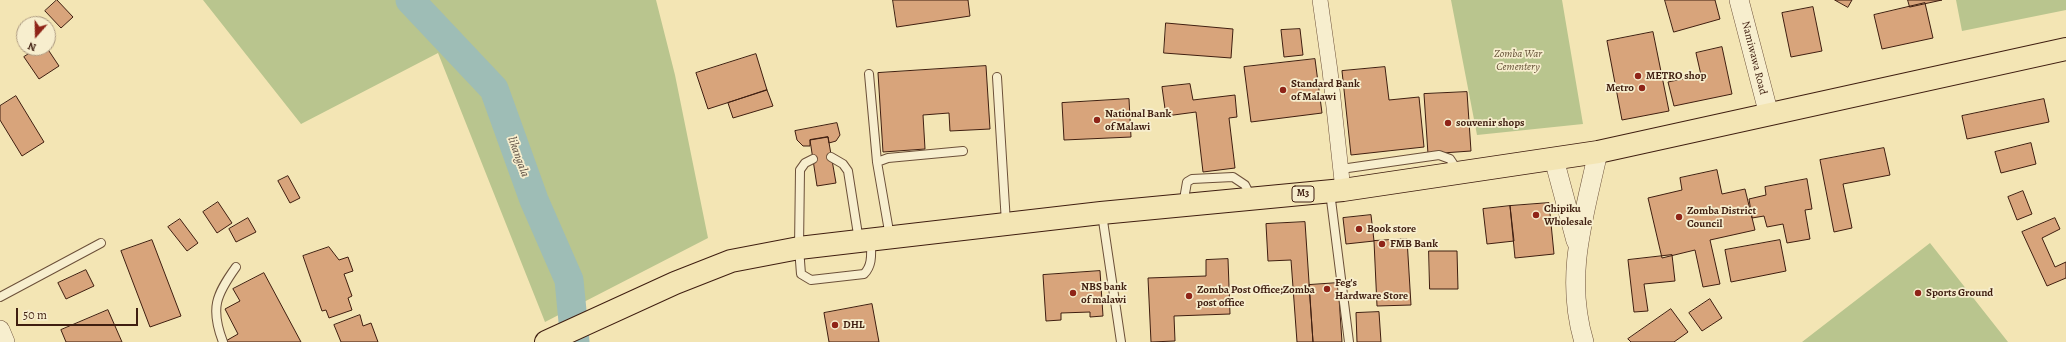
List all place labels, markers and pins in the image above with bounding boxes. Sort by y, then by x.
place label: METRO shop [1646,69,1706,83]
marker: METRO shop [1633,71,1643,81]
place label: Standard Bank of Malawi [1291,77,1360,103]
place label: Metro [1606,81,1634,95]
marker: Metro [1637,83,1647,93]
marker: Standard Bank of Malawi [1278,85,1288,95]
place label: National Bank of Malawi [1105,107,1171,133]
marker: National Bank of Malawi [1092,115,1102,125]
place label: souvenir shops [1456,116,1525,130]
marker: souvenir shops [1443,118,1453,128]
place label: Chipiku Wholesale [1544,202,1592,228]
place label: Zomba District Council [1687,204,1756,230]
marker: Chipiku Wholesale [1531,210,1541,220]
marker: Zomba District Council [1674,212,1684,222]
place label: Book store [1367,222,1416,236]
marker: Book store [1354,224,1364,234]
place label: FMB Bank [1390,237,1438,251]
marker: FMB Bank [1377,239,1387,249]
place label: Feg's Hardware Store [1335,276,1408,302]
place label: NBS bank of malawi [1081,280,1127,306]
place label: Zomba Post Office;Zomba post office [1197,283,1315,309]
marker: Feg's Hardware Store [1322,284,1332,294]
place label: Sports Ground [1926,286,1993,300]
marker: NBS bank of malawi [1068,288,1078,298]
marker: Sports Ground [1913,288,1923,298]
marker: Zomba Post Office;Zomba post office [1184,291,1194,301]
place label: DHL [843,318,865,332]
marker: DHL [830,320,840,330]

